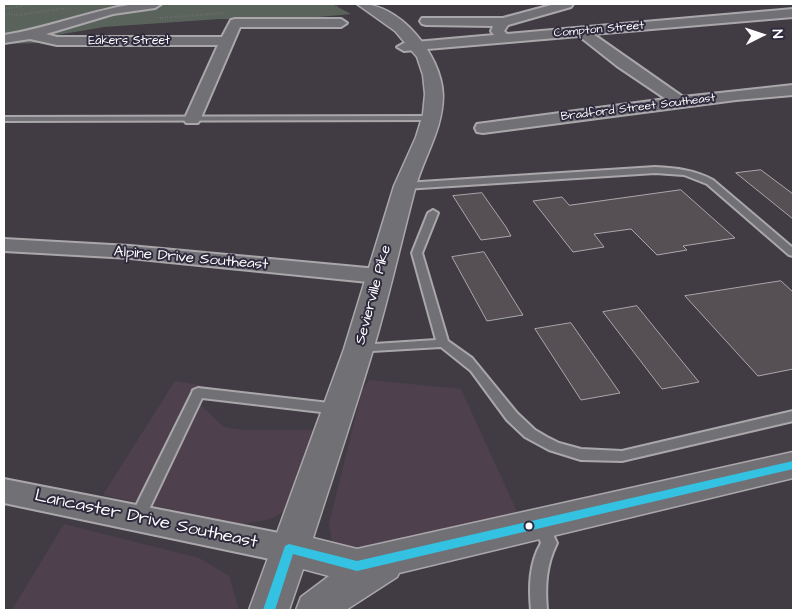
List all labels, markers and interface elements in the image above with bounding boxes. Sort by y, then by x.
north arrow [737,10,787,60]
street label: Compton Street [553,19,645,41]
text: N [767,29,787,39]
street label: Eakers Street [88,34,170,48]
street label: Bradford Street Southeast [560,91,716,125]
street label: Alpine Drive Southeast [113,243,269,275]
street label: Sevierville Pike [352,243,396,347]
street label: Lancaster Drive Southeast [33,486,259,554]
unlabelled marker [524,521,534,531]

